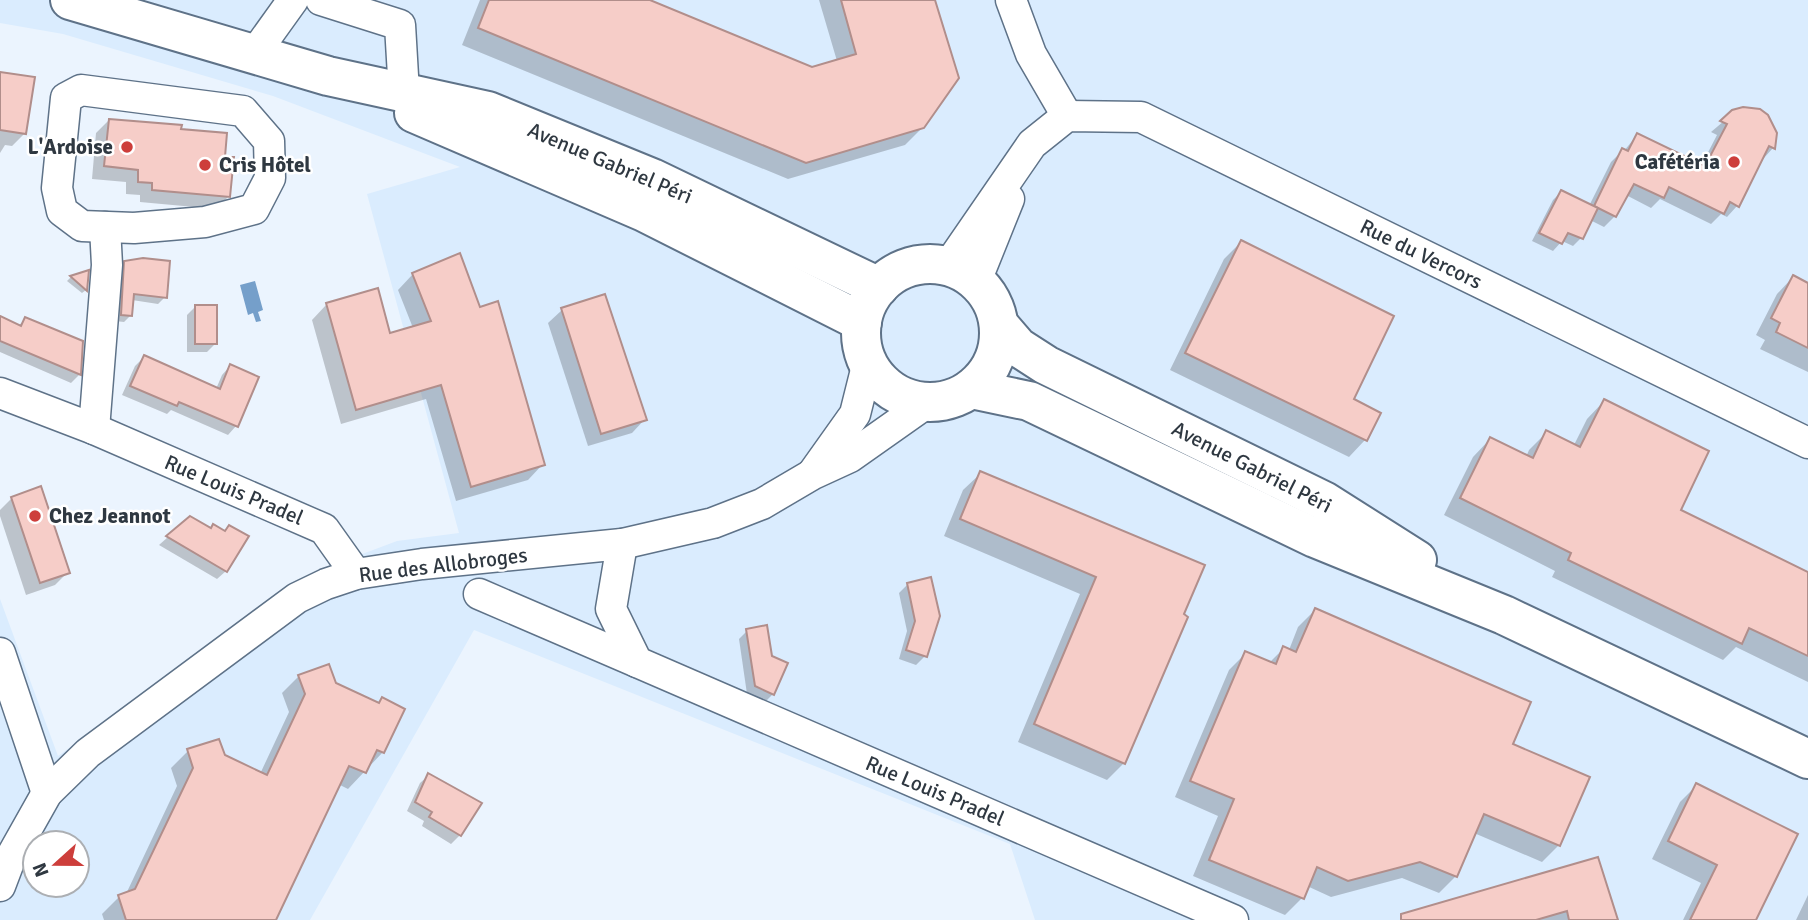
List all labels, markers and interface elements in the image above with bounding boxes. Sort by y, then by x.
street label: Avenue Gabriel Péri [524,117,696,209]
place label: L'Ardoise [27,134,113,160]
marker: L'Ardoise [119,139,135,155]
place label: Cafétéria [1635,149,1720,175]
place label: Cris Hôtel [219,152,311,178]
marker: Cafétéria [1726,154,1742,170]
marker: Cris Hôtel [197,157,213,173]
street label: Rue du Vercors [1356,213,1486,295]
street label: Avenue Gabriel Péri [1168,415,1336,519]
street label: Rue Louis Pradel [161,449,307,531]
place label: Chez Jeannot [49,503,171,529]
marker: Chez Jeannot [27,508,43,524]
street label: Rue des Allobroges [357,542,529,588]
street label: Rue Louis Pradel [862,750,1008,832]
north arrow [21,829,91,899]
text: N [27,859,55,880]

